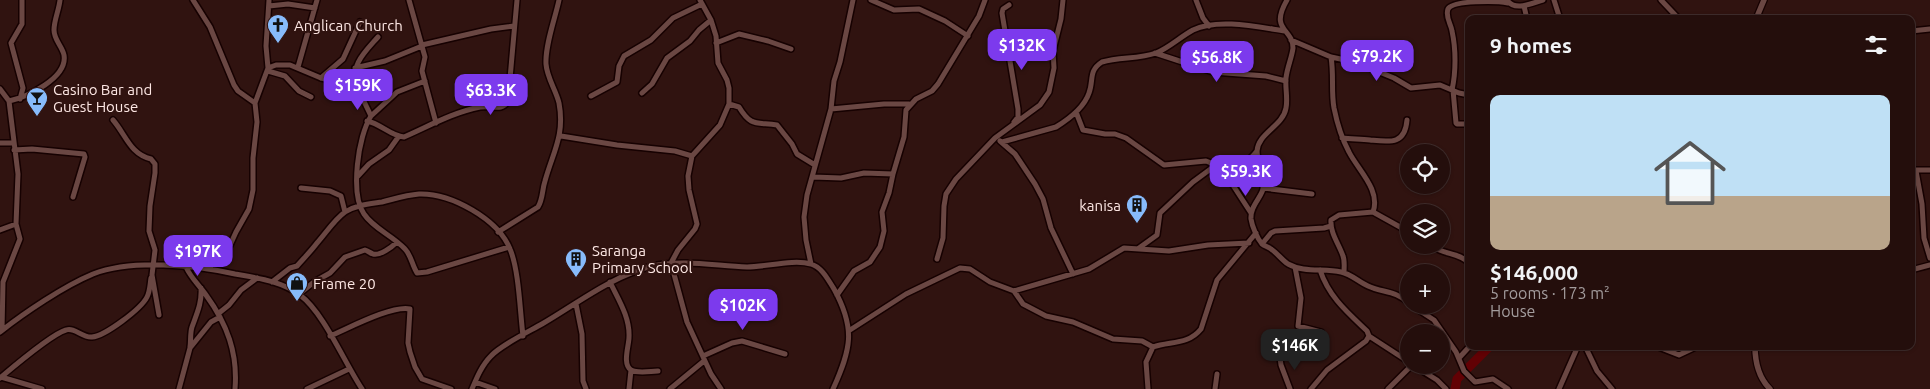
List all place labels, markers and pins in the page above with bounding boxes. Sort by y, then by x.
church icon: Anglican Church [266,13,290,44]
place label: Anglican Church [294,17,403,34]
pin: $132K [987,28,1057,71]
pin: $79.2K [1336,39,1418,82]
pin: $56.8K [1176,41,1258,83]
pin: $159K [323,68,393,111]
pin: $63.3K [450,74,532,116]
place label: Casino Bar and Guest House [53,81,152,115]
bar icon: Casino Bar and Guest House [25,86,49,117]
pin: $59.3K [1205,154,1287,197]
building icon: kanisa [1125,193,1149,224]
place label: kanisa [1079,197,1121,214]
pin: $197K [163,234,233,277]
place label: Saranga Primary School [592,242,693,276]
building icon: Saranga Primary School [564,247,588,278]
shop icon: Frame 20 [285,271,309,302]
place label: Frame 20 [313,275,376,292]
pin: $102K [708,288,778,331]
pin: $146K [1260,328,1330,371]

